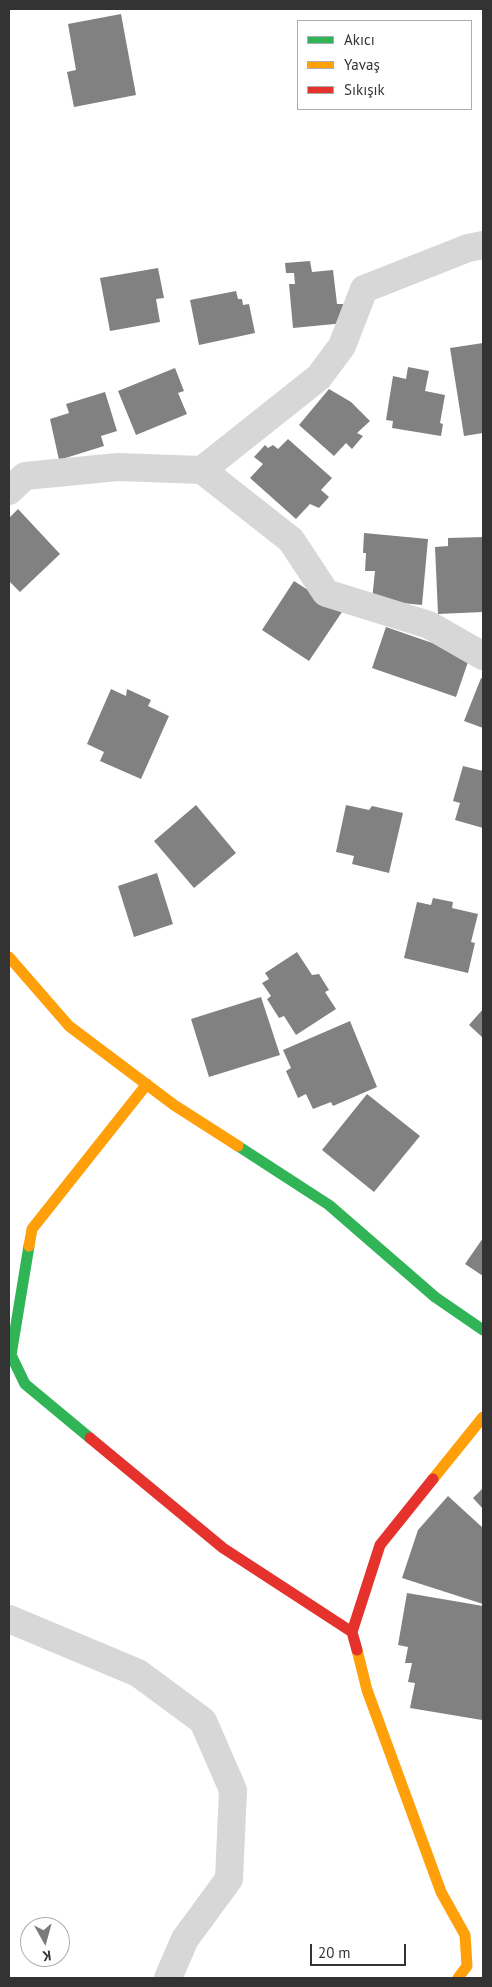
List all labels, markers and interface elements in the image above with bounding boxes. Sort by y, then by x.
legend [297,20,472,110]
text: Akıcı [344,30,375,49]
text: Yavaş [344,55,380,74]
text: Sıkışık [344,80,385,99]
north arrow [20,1917,70,1967]
scale bar [312,1934,408,1966]
text: 20 m [318,1943,351,1962]
text: K [41,1946,52,1965]

